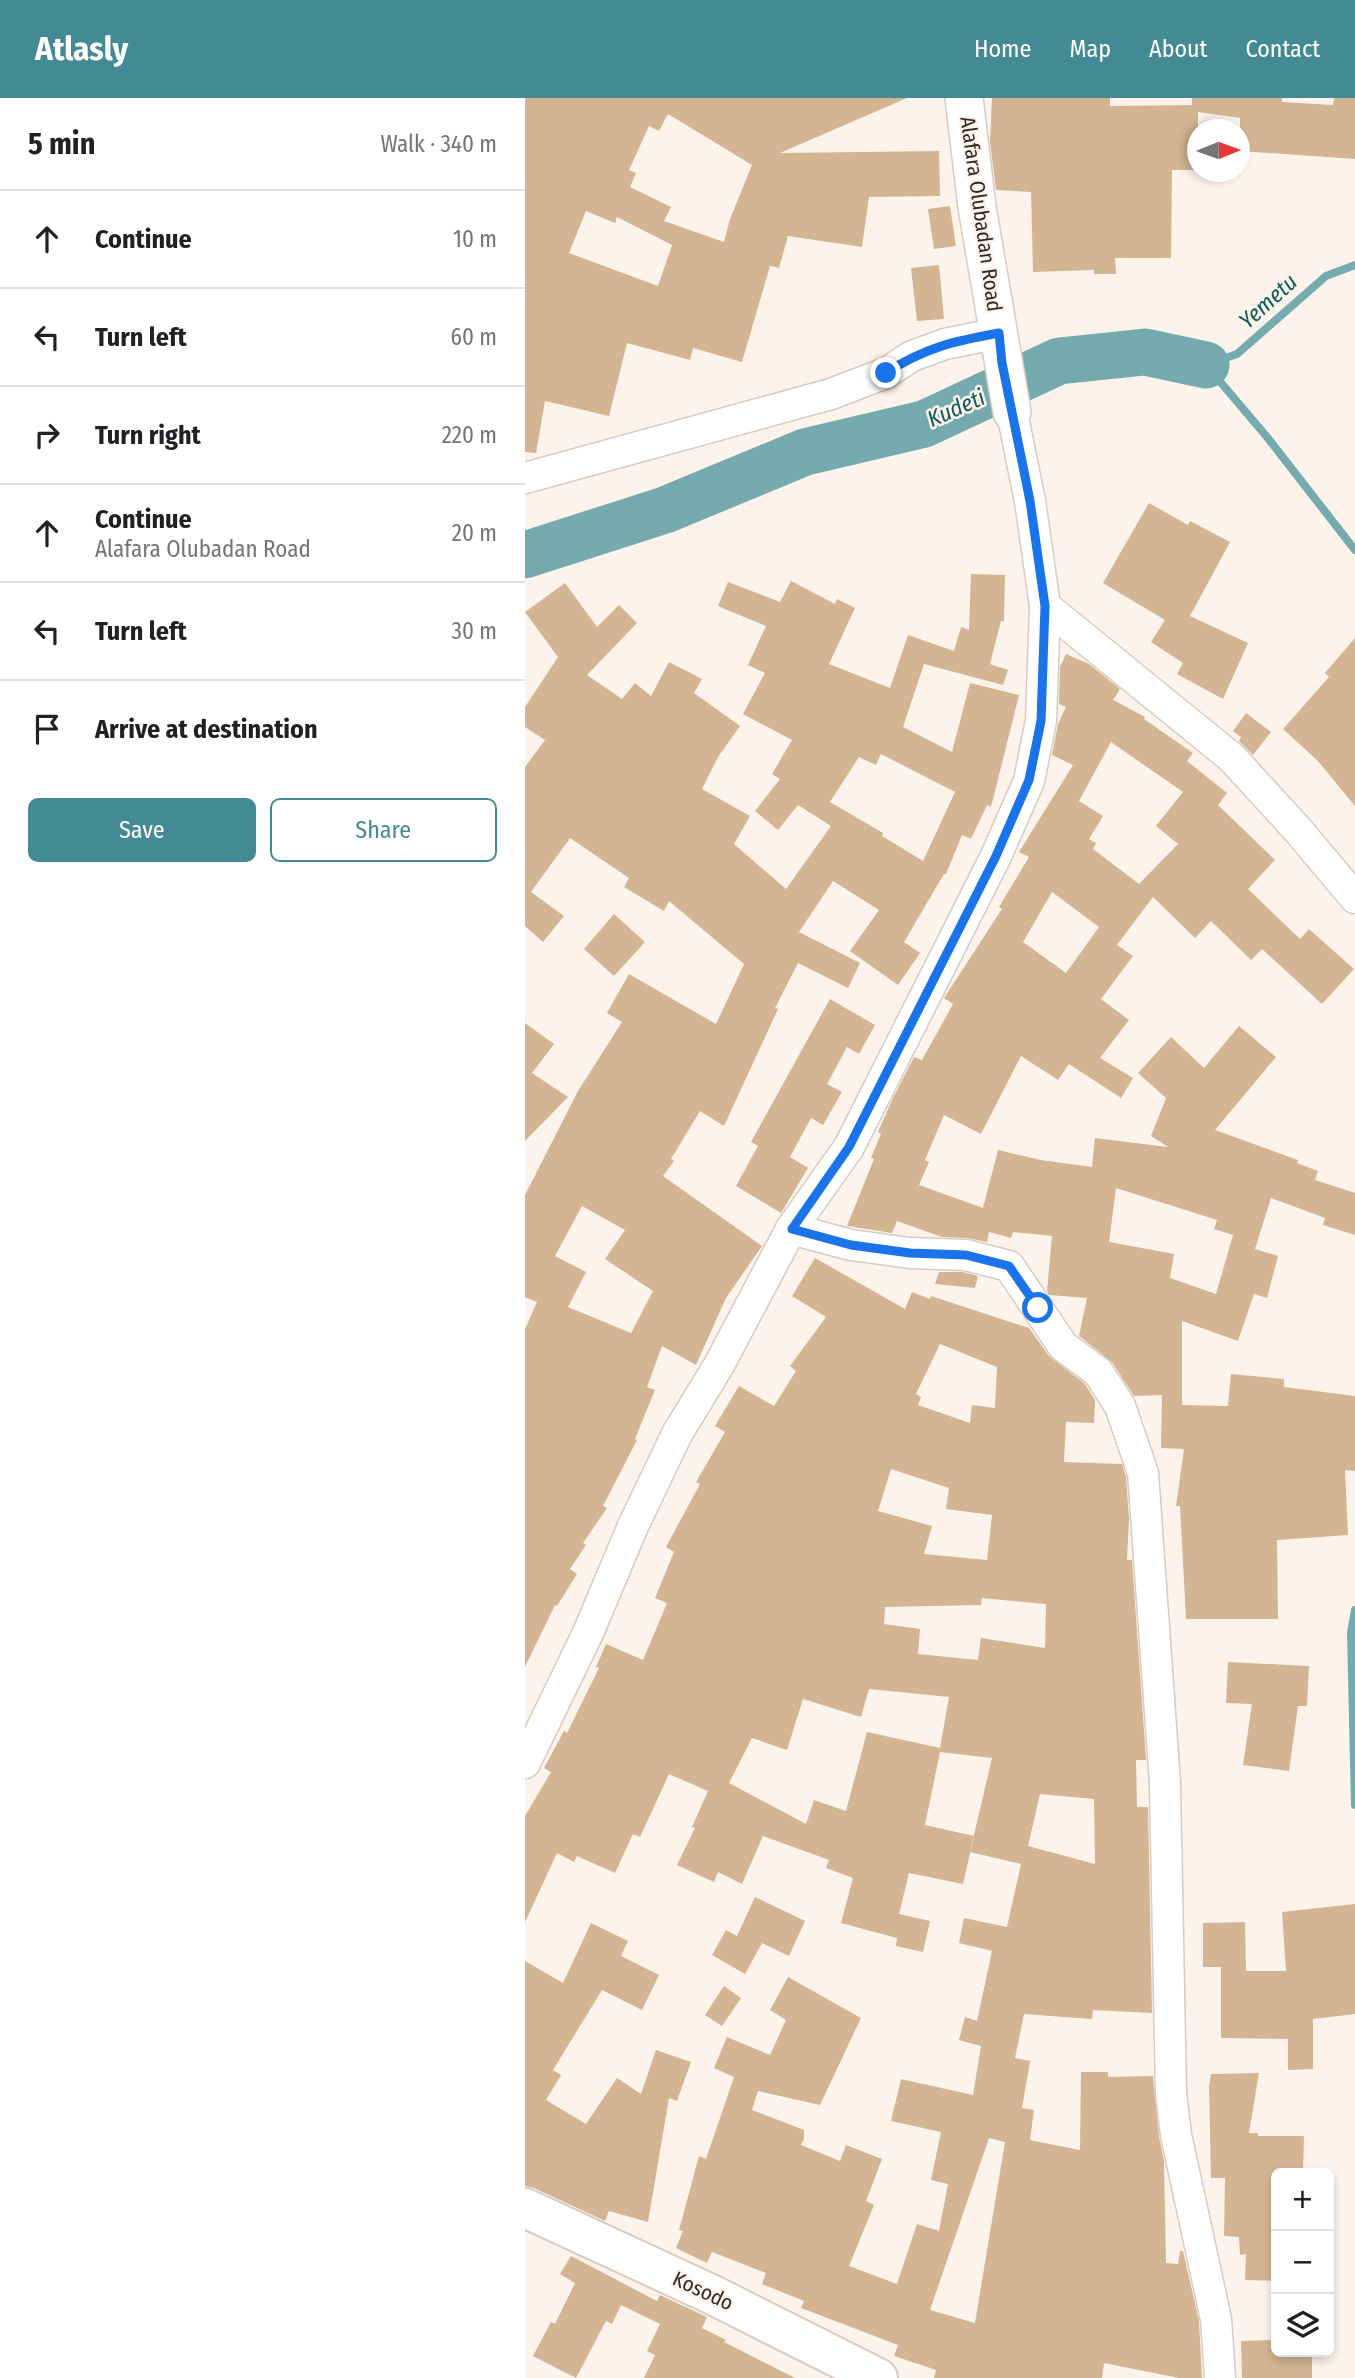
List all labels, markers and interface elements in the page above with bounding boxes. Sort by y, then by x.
text: Atlasly [35,29,128,69]
text: Home [974,35,1031,63]
text: Map [1069,35,1111,63]
text: About [1149,35,1207,63]
text: Contact [1245,35,1320,63]
street label: Alafara Olubadan Road [954,115,1008,313]
north arrow [1187,119,1250,182]
text: 5 min [28,126,95,162]
text: Walk · 340 m [380,130,497,158]
icon: ahead [28,220,66,258]
text: Continue [95,224,192,255]
text: 10 m [453,225,497,253]
water label: Yemetu [1233,268,1303,334]
icon: left [28,318,66,356]
text: Turn left [95,322,187,353]
text: 60 m [451,323,497,351]
route end [870,357,901,388]
water label: Kudeti [923,383,989,433]
icon: right [28,416,66,454]
text: Turn right [95,420,201,451]
text: 220 m [442,421,497,449]
text: Continue [95,504,192,535]
icon: ahead [28,514,66,552]
text: 20 m [452,519,497,547]
text: Alafara Olubadan Road [95,535,311,563]
icon: left [28,612,66,650]
text: Turn left [95,616,187,647]
text: 30 m [452,617,497,645]
icon: arrive [28,710,66,748]
text: Arrive at destination [95,714,318,745]
button: Save [28,798,256,862]
button: Share [270,798,497,862]
route start [1022,1292,1053,1323]
map controls [1271,2168,1334,2357]
button: + [1271,2168,1334,2231]
button: − [1271,2231,1334,2294]
street label: Kosodo [668,2266,738,2316]
button: layers [1271,2294,1334,2357]

